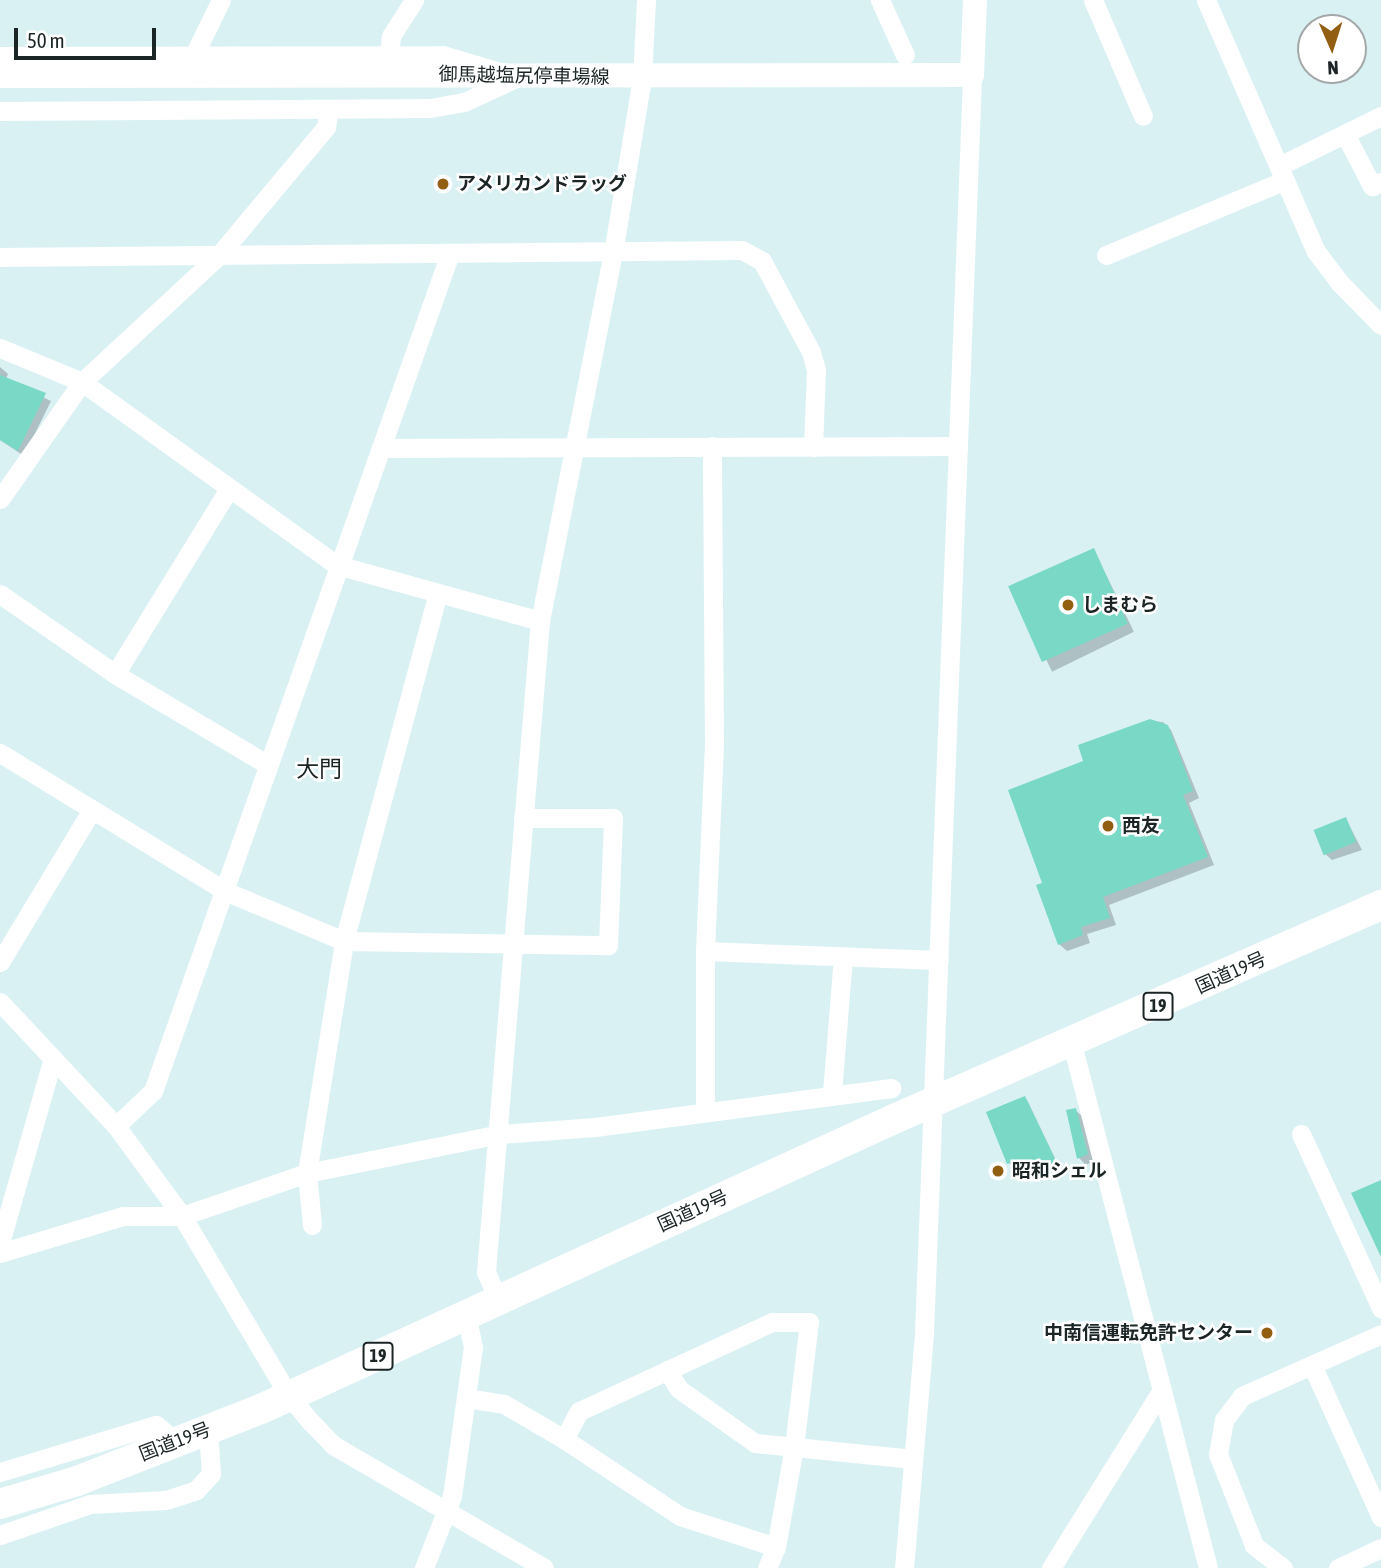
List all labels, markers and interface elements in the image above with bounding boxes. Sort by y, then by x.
scale bar [18,14,159,58]
north arrow [1297,14,1367,84]
text: 50 m [27,28,65,52]
text: N [1327,57,1339,79]
street label: 御馬越塩尻停車場線 [438,63,610,89]
place label: アメリカンドラッグ [457,173,628,195]
marker: アメリカンドラッグ [435,176,451,192]
place label: しまむら [1082,594,1158,616]
marker: しまむら [1060,597,1076,613]
district label: 大門 [296,755,342,783]
place label: 西友 [1122,815,1160,837]
marker: 西友 [1100,818,1116,834]
street label: 国道19号 [1192,947,1270,999]
road number: 19 [1142,992,1174,1021]
place label: 昭和シェル [1012,1160,1107,1182]
marker: 昭和シェル [990,1163,1006,1179]
street label: 国道19号 [654,1185,732,1237]
place label: 中南信運転免許センター [1044,1322,1253,1344]
marker: 中南信運転免許センター [1259,1325,1275,1341]
road number: 19 [362,1342,394,1371]
street label: 国道19号 [136,1418,214,1466]

